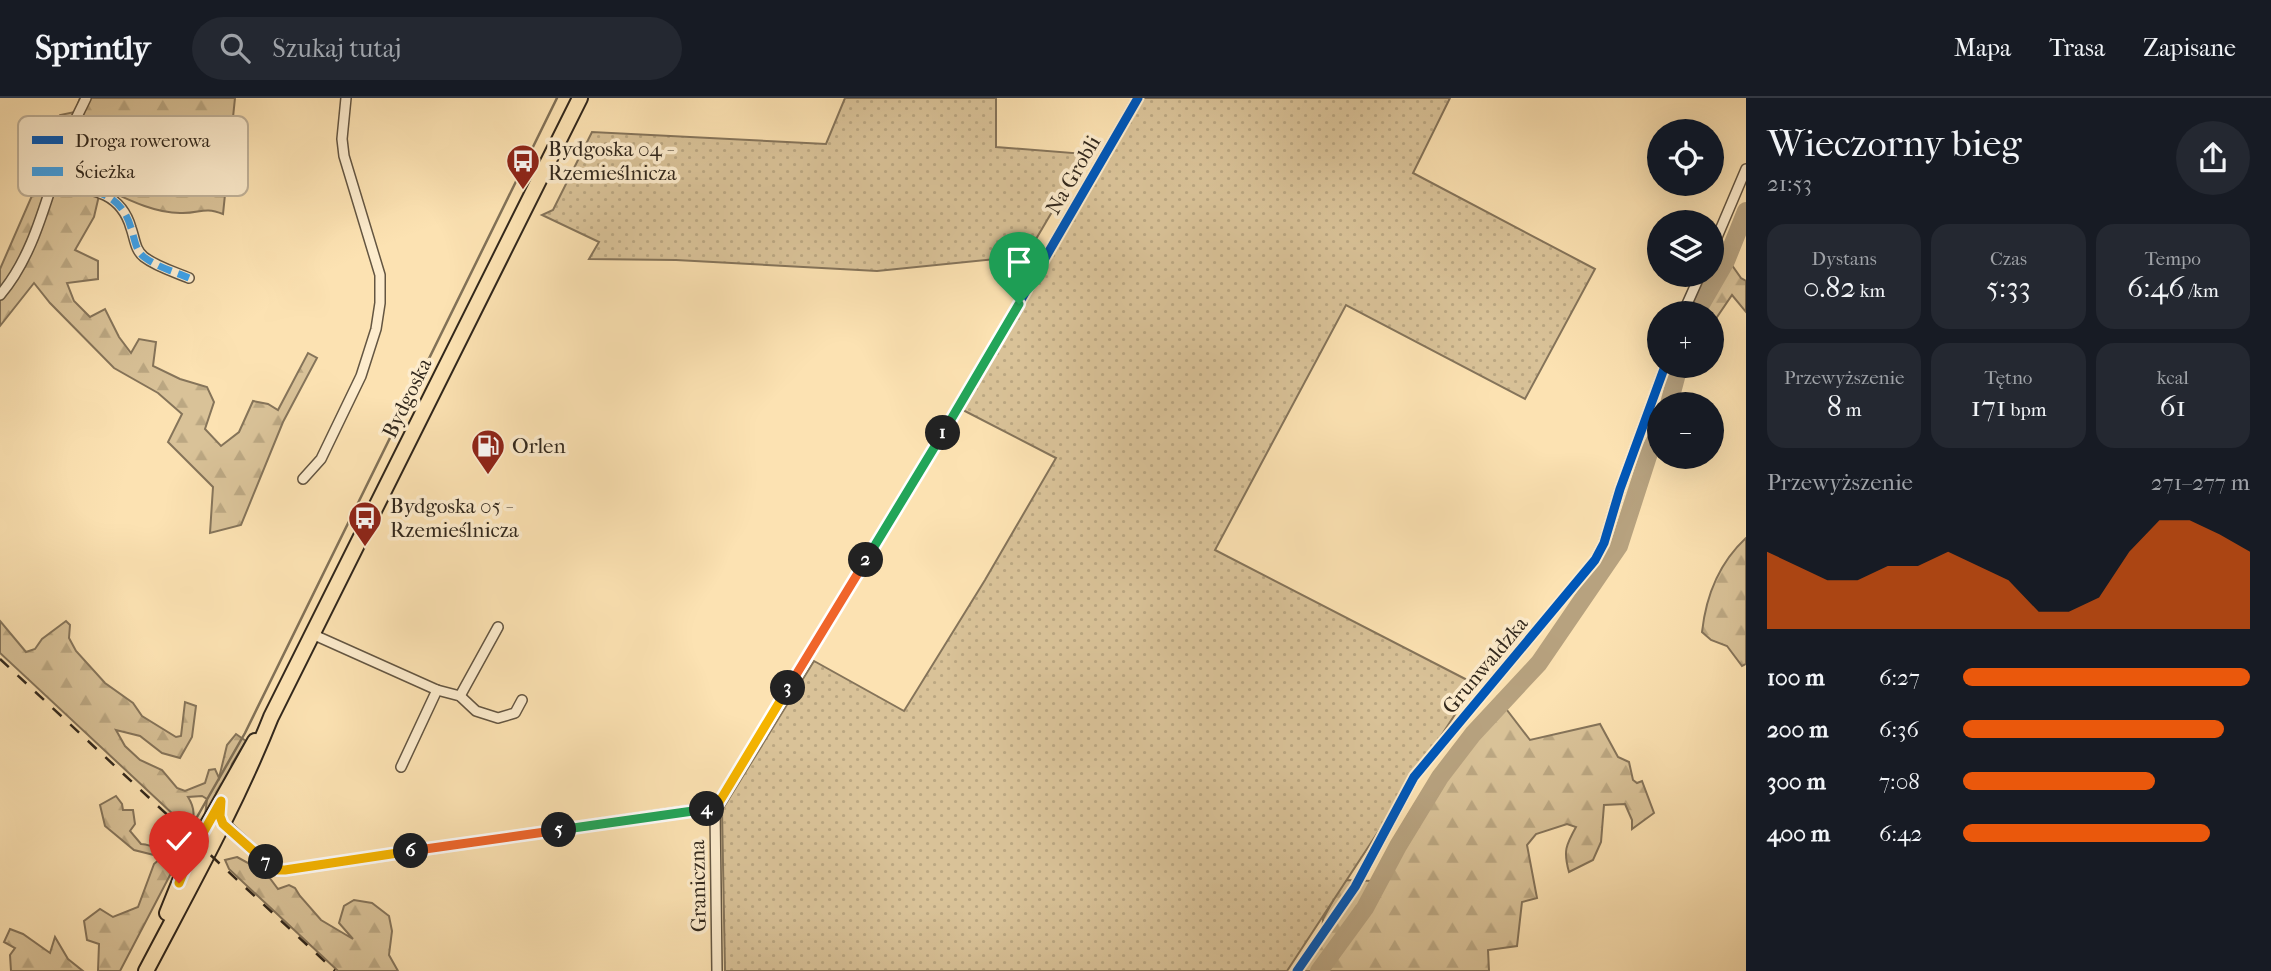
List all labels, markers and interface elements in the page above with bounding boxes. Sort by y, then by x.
search box [192,17,682,80]
text: Sprintly [35,29,150,68]
icon: search [216,29,254,67]
text: Szukaj tutaj [272,33,401,64]
text: Mapa [1954,34,2011,62]
text: Trasa [2049,34,2105,62]
text: Zapisane [2143,34,2236,62]
legend [18,116,248,196]
map controls [1647,119,1724,469]
button: locate [1647,119,1724,196]
text: Wieczorny bieg [1767,121,2022,166]
button: share [2176,121,2250,195]
text: Droga rowerowa [75,130,211,152]
street label: Na Grobli [1041,131,1105,219]
place label: Bydgoska 04 - Rzemieślnicza [548,137,677,185]
bus stop icon: Bydgoska 04 - Rzemieślnicza [504,142,542,191]
text: Ścieżka [75,160,135,183]
text: 21:53 [1767,170,1812,197]
button: layers [1647,210,1724,287]
pin [989,232,1049,304]
icon: arrive [1000,243,1038,281]
text: Dystans [1812,248,1877,270]
text: Czas [1990,248,2027,270]
text: Tempo [2145,248,2201,270]
text: 0.82 [1803,270,1856,305]
text: 5:33 [1986,270,2031,305]
text: 6:46 [2127,270,2184,305]
text: km [1856,280,1885,302]
text: /km [2184,280,2219,302]
button: + [1647,301,1724,378]
street label: Bydgoska [377,354,437,442]
text: Przewyższenie [1784,367,1904,389]
text: Tętno [1985,367,2032,389]
text: kcal [2157,367,2189,389]
text: 8 [1827,389,1842,424]
text: 171 [1971,389,2006,424]
text: 61 [2159,389,2186,424]
button: − [1647,392,1724,469]
text: m [1842,399,1862,421]
text: bpm [2006,399,2046,421]
pin: 1 [926,416,960,450]
text: 1 [939,421,946,443]
fuel station icon: Orlen [469,427,507,476]
place label: Orlen [512,434,566,458]
text: Przewyższenie [1767,469,1913,496]
text: 271–277 m [2151,469,2250,496]
place label: Bydgoska 05 - Rzemieślnicza [390,494,519,542]
bus stop icon: Bydgoska 05 - Rzemieślnicza [346,499,384,548]
pin: 2 [848,542,884,578]
text: 2 [861,548,870,570]
street label: Grunwaldzka [1437,611,1533,718]
text: 100 m [1767,664,1825,691]
text: 6:27 [1879,664,1920,691]
pin: 3 [770,670,806,706]
text: 3 [784,676,791,698]
text: 200 m [1767,716,1828,743]
text: 6:36 [1879,716,1919,743]
text: 300 m [1767,768,1826,795]
text: 7:08 [1879,768,1920,795]
pin: 4 [690,792,724,826]
text: 4 [701,797,712,819]
pin [149,811,209,883]
pin: 5 [542,812,576,848]
text: 5 [554,818,563,840]
text: 400 m [1767,820,1830,847]
text: 6:42 [1879,820,1922,847]
icon: check [160,822,198,860]
pin: 6 [394,834,428,868]
text: 6 [405,839,416,861]
street label: Graniczna [685,839,711,932]
pin: 7 [248,844,284,880]
text: 7 [261,850,270,872]

